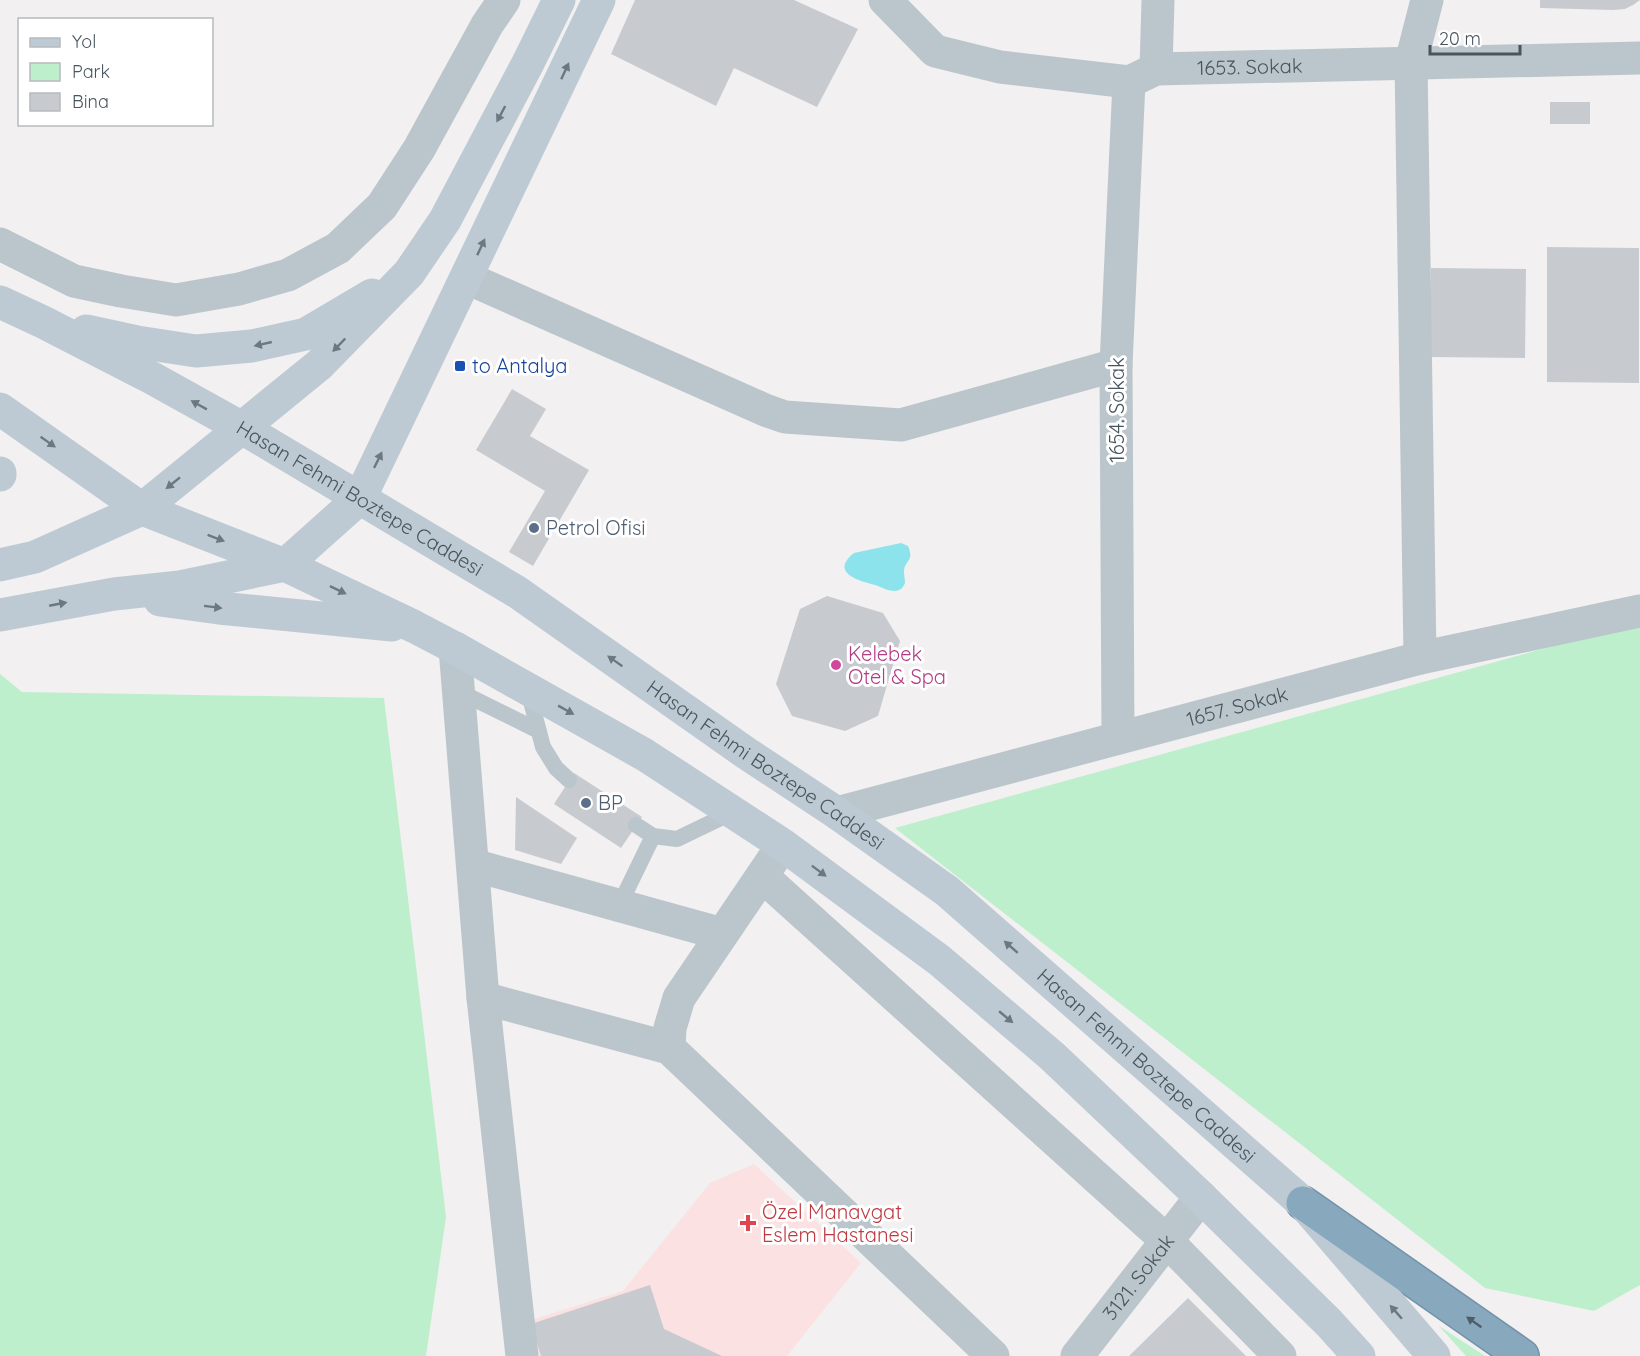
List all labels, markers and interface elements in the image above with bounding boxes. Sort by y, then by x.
legend [18,18,213,126]
scale bar [1430,18,1520,56]
text: 20 m [1439,27,1481,50]
text: Yol [72,30,96,53]
street label: 1653. Sokak [1197,53,1303,80]
text: Park [72,60,110,83]
one-way arrow [560,62,569,79]
text: Bina [72,90,109,113]
one-way arrow [496,106,506,123]
one-way arrow [477,238,486,255]
one-way arrow [332,337,346,351]
one-way arrow [254,339,273,349]
place label: to Antalya [472,353,567,378]
street label: 1654. Sokak [1104,357,1129,463]
marker: to Antalya [453,359,467,373]
one-way arrow [191,400,208,410]
street label: Hasan Fehmi Boztepe Caddesi [232,415,488,581]
one-way arrow [39,436,55,448]
one-way arrow [374,452,383,469]
one-way arrow [166,477,181,489]
place label: Petrol Ofisi [546,515,646,540]
marker: Petrol Ofisi [527,521,541,535]
one-way arrow [207,534,225,543]
one-way arrow [329,586,346,595]
one-way arrow [48,599,67,608]
one-way arrow [204,602,223,611]
place label: Kelebek Otel & Spa [848,641,946,689]
one-way arrow [608,655,624,667]
marker: Kelebek Otel & Spa [829,658,843,672]
street label: Hasan Fehmi Boztepe Caddesi [642,674,890,855]
street label: 1657. Sokak [1184,681,1290,732]
one-way arrow [558,705,574,716]
place label: BP [598,790,623,815]
marker: BP [579,796,593,810]
one-way arrow [810,865,826,877]
one-way arrow [1004,940,1019,954]
street label: Hasan Fehmi Boztepe Caddesi [1032,963,1261,1168]
one-way arrow [998,1010,1014,1023]
place label: Özel Manavgat Eslem Hastanesi [762,1199,913,1247]
marker: Özel Manavgat Eslem Hastanesi [739,1214,757,1232]
street label: 3121. Sokak [1097,1229,1179,1325]
one-way arrow [1390,1305,1403,1320]
one-way arrow [1466,1317,1481,1329]

